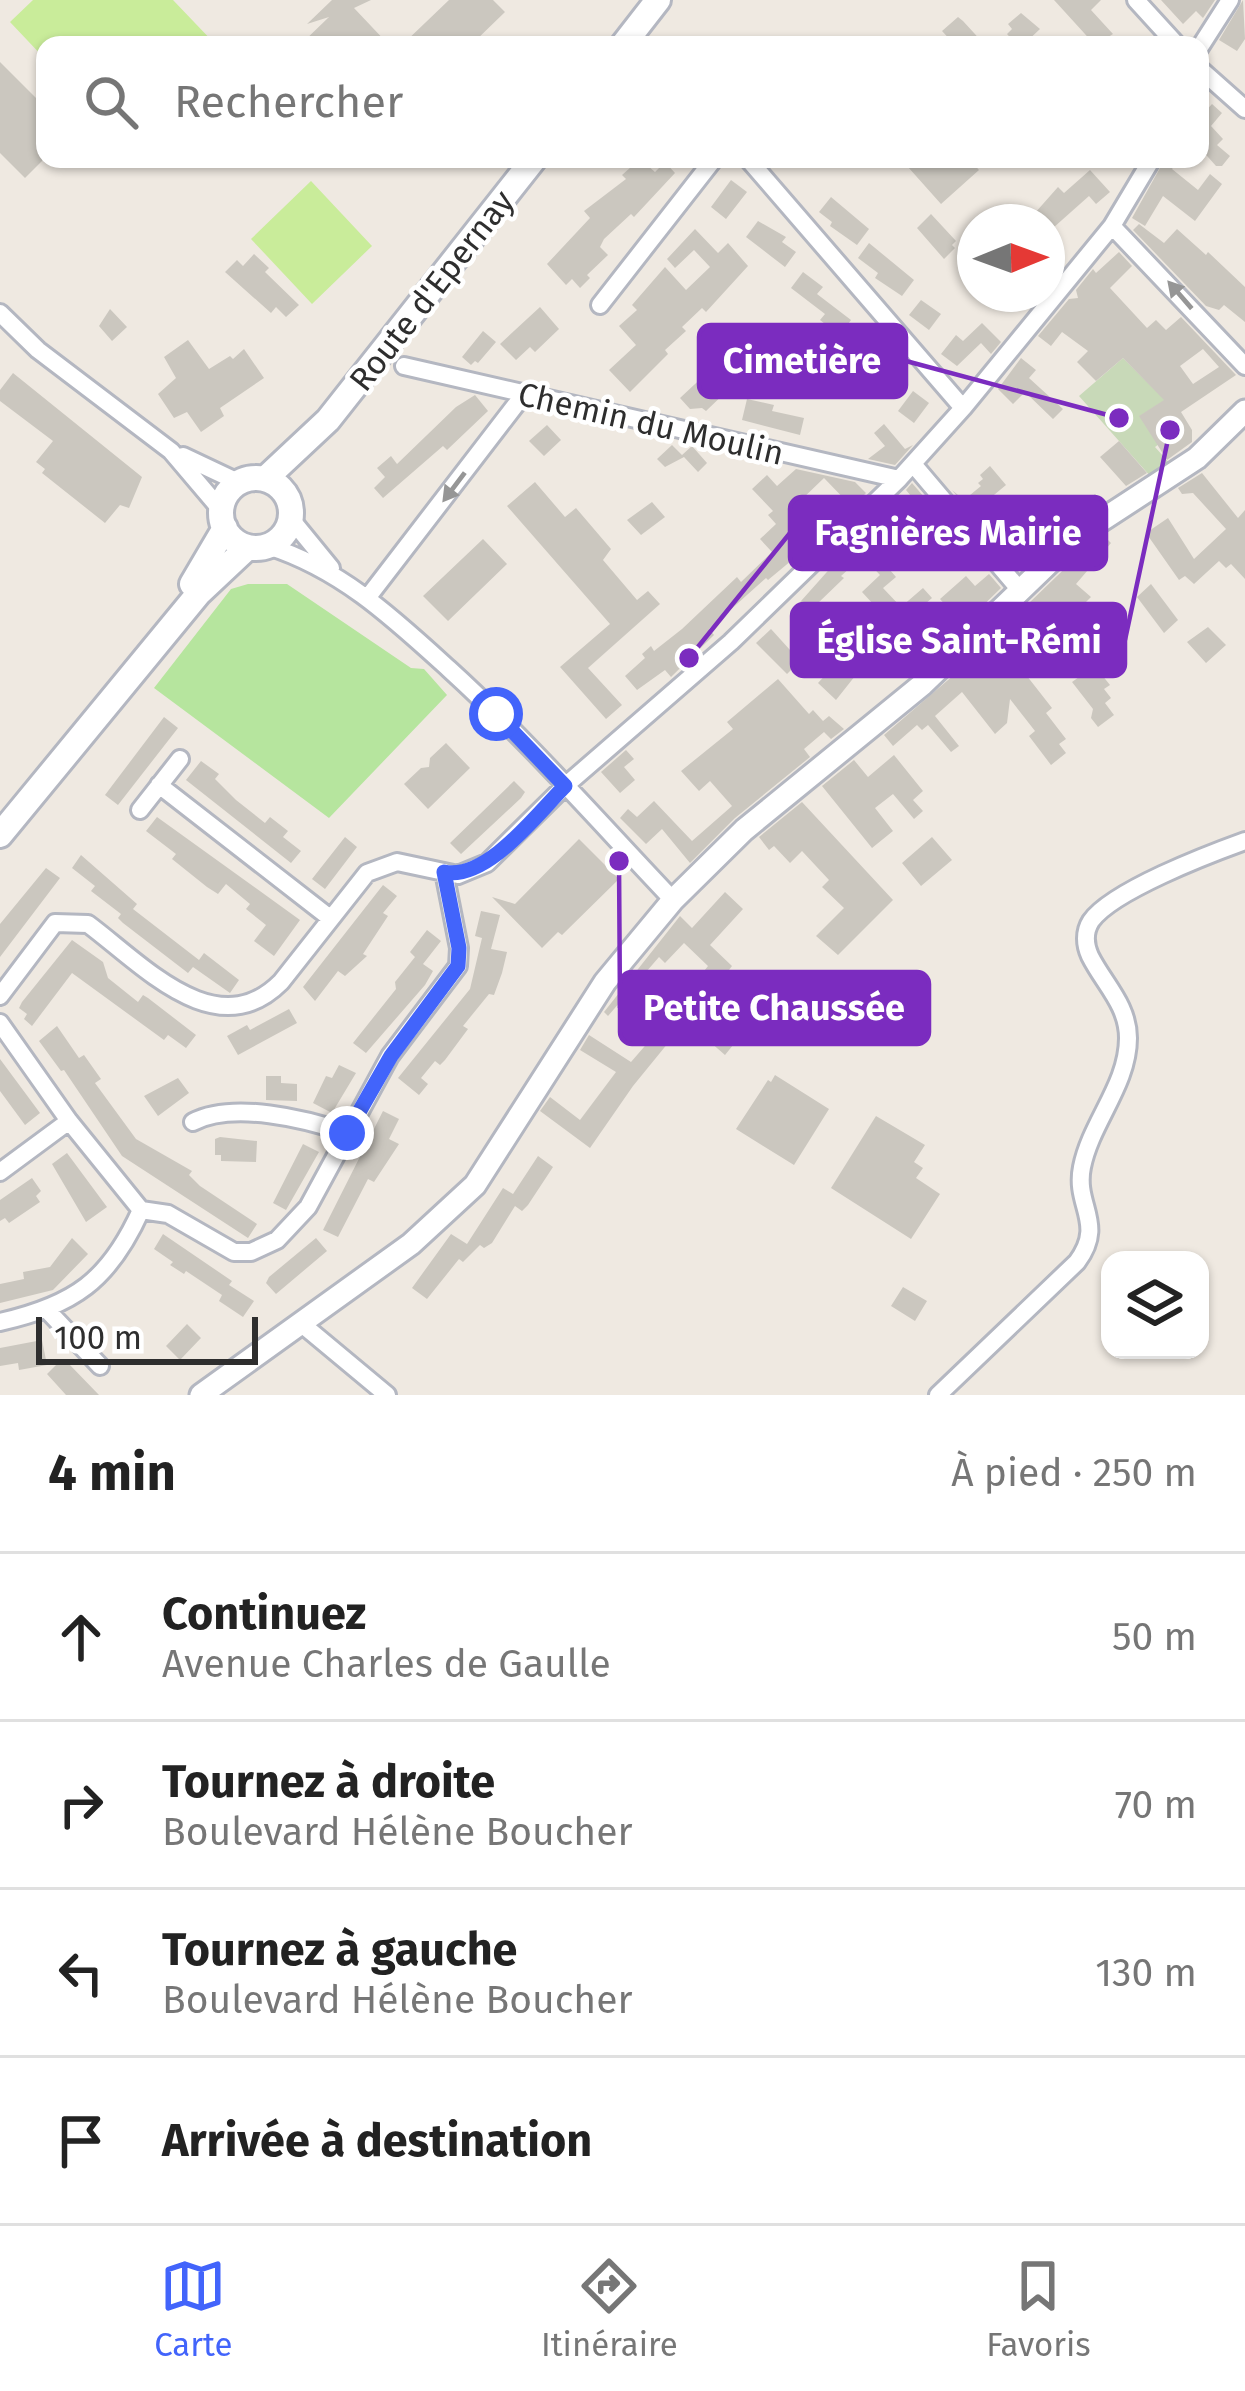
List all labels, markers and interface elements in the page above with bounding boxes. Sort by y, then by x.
search box [36,36,1209,168]
icon: search [78,69,144,135]
text: Rechercher [174,75,403,129]
street label: Route d'Epernay [341,182,523,399]
north arrow [957,204,1065,312]
one-way arrow [1167,280,1194,310]
callout: Cimetière [699,325,906,397]
text: Cimetière [723,339,881,383]
street label: Chemin du Moulin [514,374,787,474]
one-way arrow [442,472,466,503]
callout: Fagnières Mairie [790,497,1106,569]
text: Fagnières Mairie [814,511,1082,555]
callout: Église Saint-Rémi [792,604,1125,676]
text: Église Saint-Rémi [816,618,1102,663]
route start [469,687,523,741]
callout: Petite Chaussée [620,972,929,1044]
text: Petite Chaussée [643,986,905,1030]
route end [320,1106,374,1160]
map controls [1101,1251,1209,1359]
button: layers [1101,1251,1209,1359]
scale bar [36,1311,258,1364]
text: 100 m [54,1318,142,1358]
text: 4 min [48,1442,176,1504]
text: À pied · 250 m [951,1450,1197,1496]
text: Continuez [162,1587,366,1641]
icon: ahead [48,1604,114,1670]
text: 50 m [1112,1614,1197,1660]
text: Avenue Charles de Gaulle [162,1641,611,1687]
text: Tournez à droite [162,1755,495,1809]
icon: right [48,1772,114,1838]
text: 70 m [1115,1782,1197,1828]
text: Boulevard Hélène Boucher [162,1809,633,1855]
text: Tournez à gauche [162,1923,517,1977]
icon: left [48,1940,114,2006]
text: 130 m [1095,1950,1197,1996]
text: Boulevard Hélène Boucher [162,1977,633,2023]
icon: arrive [48,2108,114,2174]
text: Arrivée à destination [162,2114,592,2168]
tab: Carte [154,2253,232,2365]
tab: Itinéraire [541,2253,678,2365]
tab: Favoris [986,2253,1091,2365]

